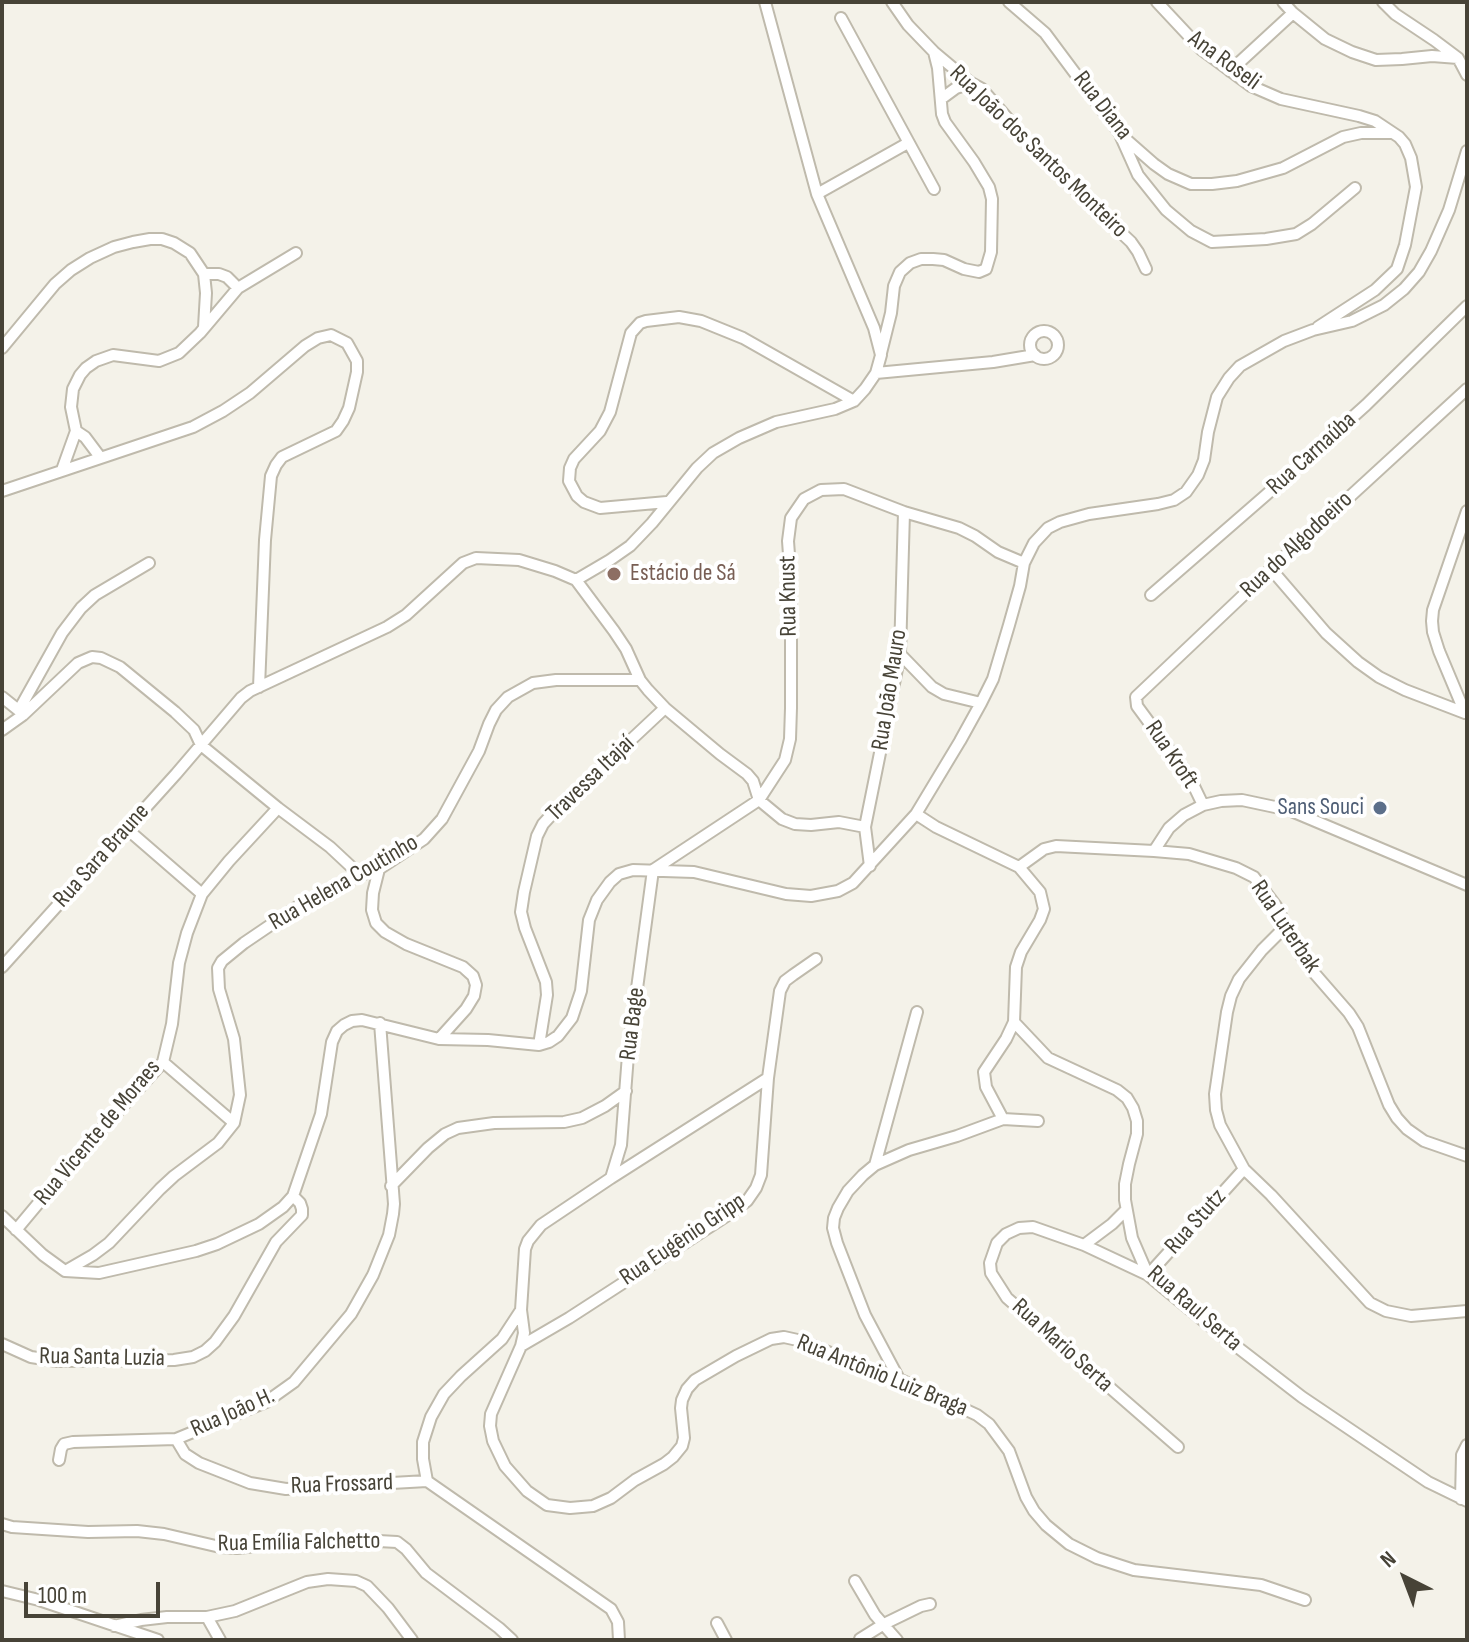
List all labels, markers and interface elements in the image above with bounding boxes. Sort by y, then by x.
street label: Ana Roseli [1182,25,1266,97]
street label: Rua João dos Santos Monteiro [943,60,1133,244]
street label: Rua Diana [1066,66,1138,146]
street label: Rua Carnaúba [1261,406,1363,502]
street label: Rua do Algodoeiro [1235,486,1359,604]
street label: Rua Knust [774,555,804,637]
place label: Estácio de Sá [630,560,736,588]
marker: Estácio de Sá [605,565,623,583]
street label: Rua João Mauro [866,627,914,753]
street label: Rua Kroft [1138,716,1204,794]
street label: Travessa Itajaí [541,730,641,828]
place label: Sans Souci [1277,794,1364,822]
street label: Rua Sara Braune [48,798,156,914]
marker: Sans Souci [1371,799,1389,817]
street label: Rua Helena Coutinho [264,829,424,937]
street label: Rua Luterbak [1244,875,1326,979]
street label: Rua Bage [614,986,652,1062]
street label: Rua Vicente de Moraes [29,1054,167,1212]
street label: Rua Stutz [1159,1183,1233,1261]
street label: Rua Eugênio Gripp [615,1188,751,1292]
street label: Rua Raul Serta [1141,1260,1247,1358]
street label: Rua Mario Serta [1005,1293,1119,1399]
street label: Rua Antônio Luiz Braga [792,1329,972,1423]
street label: Rua Santa Luzia [39,1343,165,1373]
street label: Rua João H. [187,1382,279,1444]
street label: Rua Frossard [290,1469,394,1501]
street label: Rua Emília Falchetto [217,1527,381,1559]
north arrow [1365,1538,1445,1618]
text: N [1375,1546,1402,1574]
scale bar [28,1566,164,1616]
text: 100 m [38,1581,87,1610]

